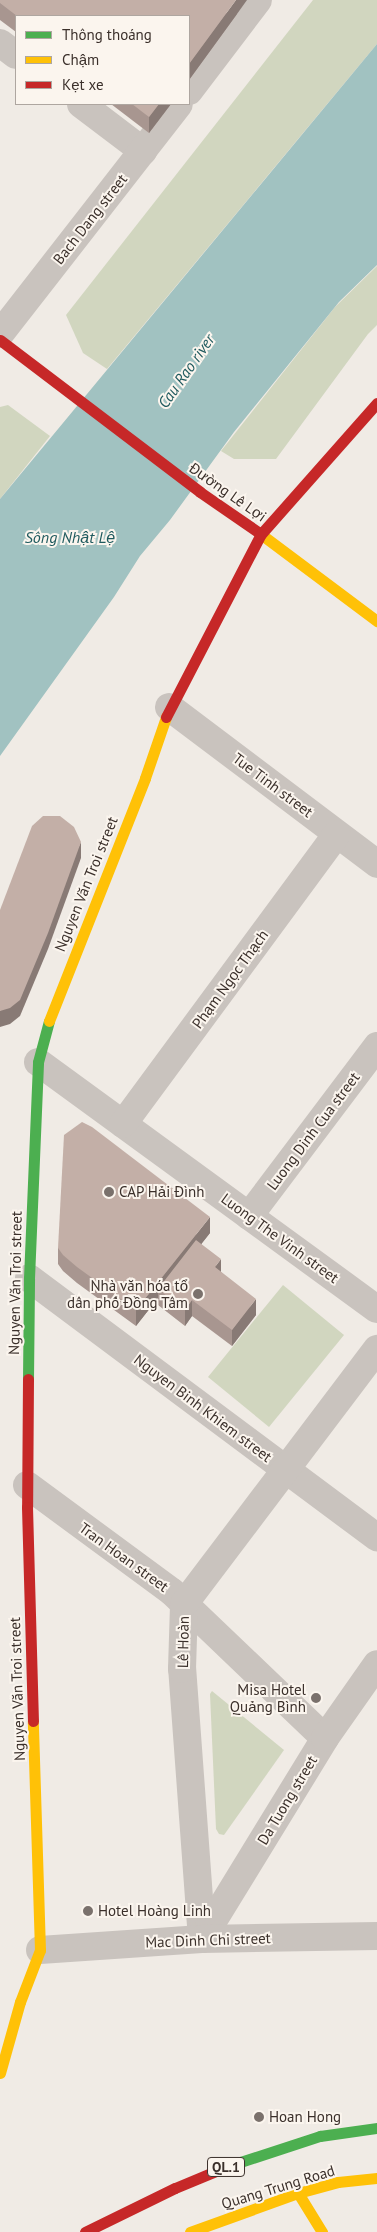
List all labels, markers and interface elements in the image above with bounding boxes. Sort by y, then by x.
legend [15,15,190,105]
text: Thông thoáng [62,25,152,44]
text: Chậm [62,50,99,69]
text: Kẹt xe [62,75,104,94]
street label: Bach Dang street [49,170,131,268]
water label: Cau Rao river [154,330,218,412]
street label: Đường Lê Lợi [186,459,270,525]
water label: Sông Nhật Lệ [25,527,115,547]
street label: Tue Tinh street [229,749,317,821]
street label: Nguyen Văn Troi street [51,813,121,955]
street label: Phạm Ngọc Thạch [188,926,272,1032]
street label: Luong Dinh Cua street [263,1069,363,1193]
place label: CAP Hải Đình [119,1183,205,1201]
marker: CAP Hải Đình [103,1186,115,1198]
street label: Luong The Vinh street [217,1189,343,1287]
street label: Nguyen Văn Troi street [5,1210,25,1356]
place label: Nhà văn hóa tổ dân phố Đồng Tâm [67,1276,188,1311]
marker: Nhà văn hóa tổ dân phố Đồng Tâm [192,1288,204,1300]
street label: Nguyen Binh Khiem street [131,1350,275,1466]
street label: Tran Hoan street [76,1519,172,1595]
street label: Nguyen Văn Troi street [5,1616,29,1762]
street label: Lê Hoàn [174,1616,192,1668]
place label: Misa Hotel Quảng Bình [230,1680,306,1715]
marker: Misa Hotel Quảng Bình [310,1692,322,1704]
street label: Da Tuong street [253,1752,321,1848]
place label: Hotel Hoàng Linh [98,1902,211,1920]
marker: Hotel Hoàng Linh [82,1905,94,1917]
street label: Mac Dinh Chi street [145,1929,271,1951]
place label: Hoan Hong [269,2108,341,2126]
marker: Hoan Hong [253,2111,265,2123]
road number: QL.1 [206,2156,246,2178]
street label: Quang Trung Road [219,2161,337,2213]

